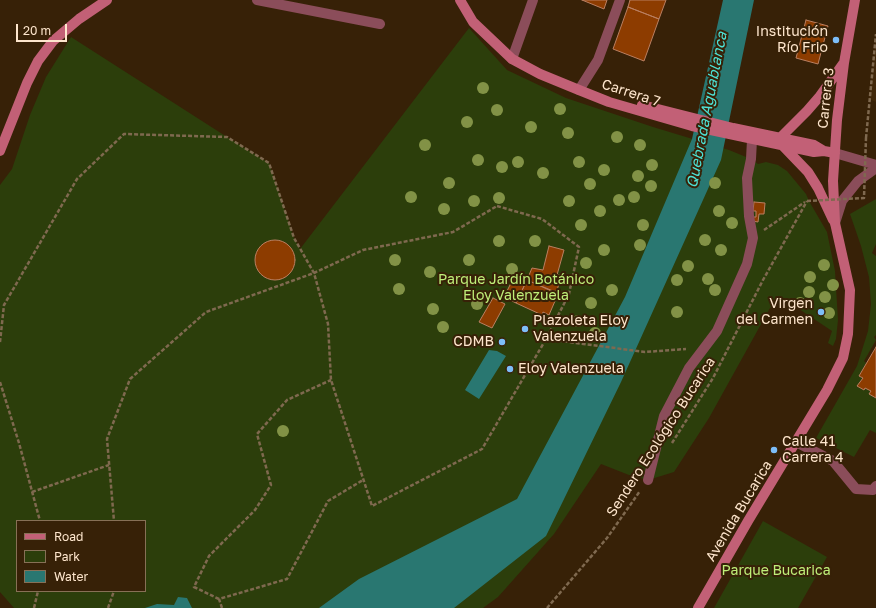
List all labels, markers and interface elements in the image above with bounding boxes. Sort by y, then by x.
scale bar [18,16,69,42]
text: 20 m [23,23,51,38]
place label: Institución Río Frio [756,24,828,56]
water label: Quebrada Aguablanca [683,30,731,190]
marker: Institución Río Frio [831,35,841,45]
street label: Carrera 3 [814,67,838,129]
street label: Carrera 7 [600,76,662,110]
park label: Parque Jardín Botánico Eloy Valenzuela [438,272,594,304]
place label: Virgen del Carmen [736,296,813,328]
marker: Virgen del Carmen [816,307,826,317]
place label: Plazoleta Eloy Valenzuela [533,313,628,346]
marker: Plazoleta Eloy Valenzuela [520,324,530,334]
place label: CDMB [453,334,494,350]
marker: CDMB [497,337,507,347]
street label: Sendero Ecológico Bucarica [603,354,719,520]
place label: Eloy Valenzuela [518,361,624,377]
marker: Eloy Valenzuela [505,364,515,374]
place label: Calle 41 Carrera 4 [782,434,844,466]
marker: Calle 41 Carrera 4 [769,445,779,455]
street label: Avenida Bucarica [702,457,776,565]
legend [16,520,146,592]
text: Road [54,529,83,544]
text: Park [54,549,80,564]
park label: Parque Bucarica [721,563,831,579]
text: Water [54,569,88,584]

